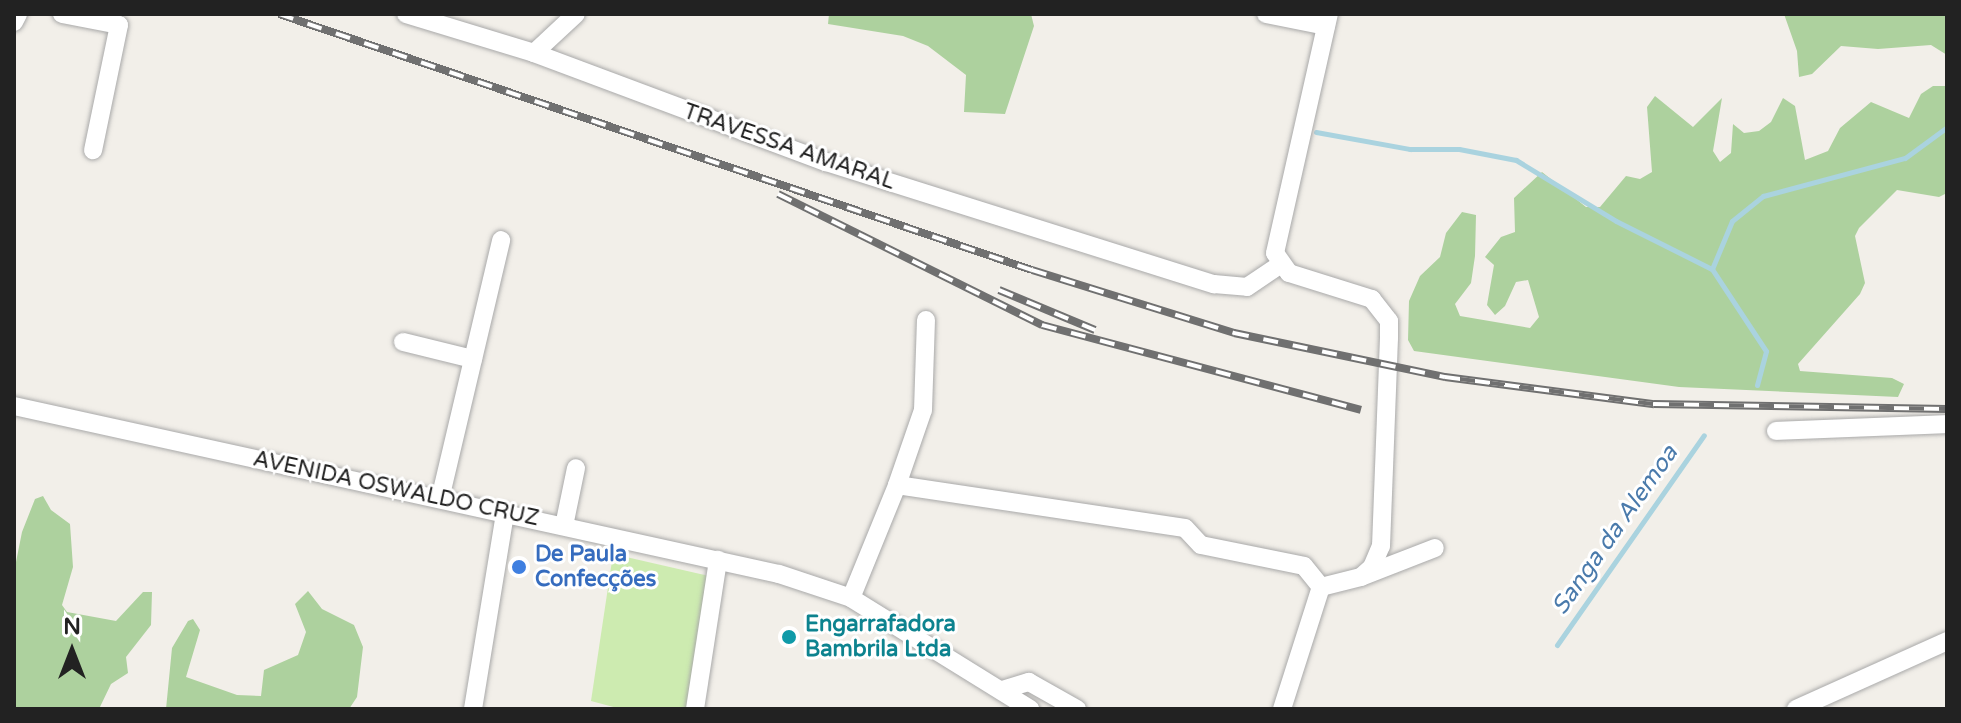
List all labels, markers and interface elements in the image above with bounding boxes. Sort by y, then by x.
street label: TRAVESSA AMARAL [680,98,898,196]
water label: Sanga da Alemoa [1546,440,1684,620]
street label: AVENIDA OSWALDO CRUZ [251,446,541,532]
place label: De Paula Confecções [535,541,656,592]
marker: De Paula Confecções [510,558,528,576]
north arrow [32,611,112,691]
place label: Engarrafadora Bambrila Ltda [805,611,956,662]
text: N [63,614,81,640]
marker: Engarrafadora Bambrila Ltda [780,628,798,646]

